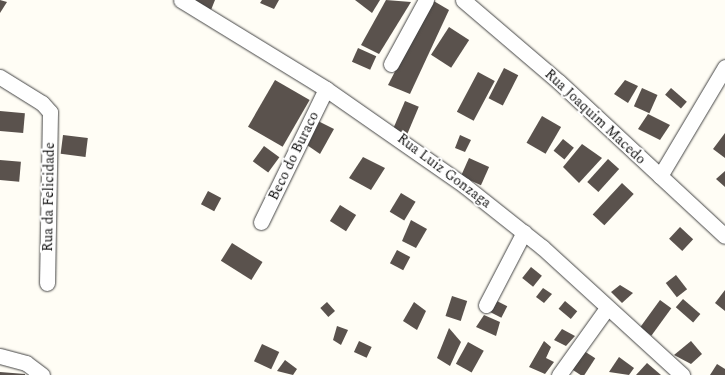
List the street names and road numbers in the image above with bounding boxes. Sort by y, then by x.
street label: Rua Joaquim Macedo [541,66,649,168]
street label: Beco do Buraco [265,109,323,203]
street label: Rua Luiz Gonzaga [394,130,494,212]
street label: Rua da Felicidade [40,142,58,252]

